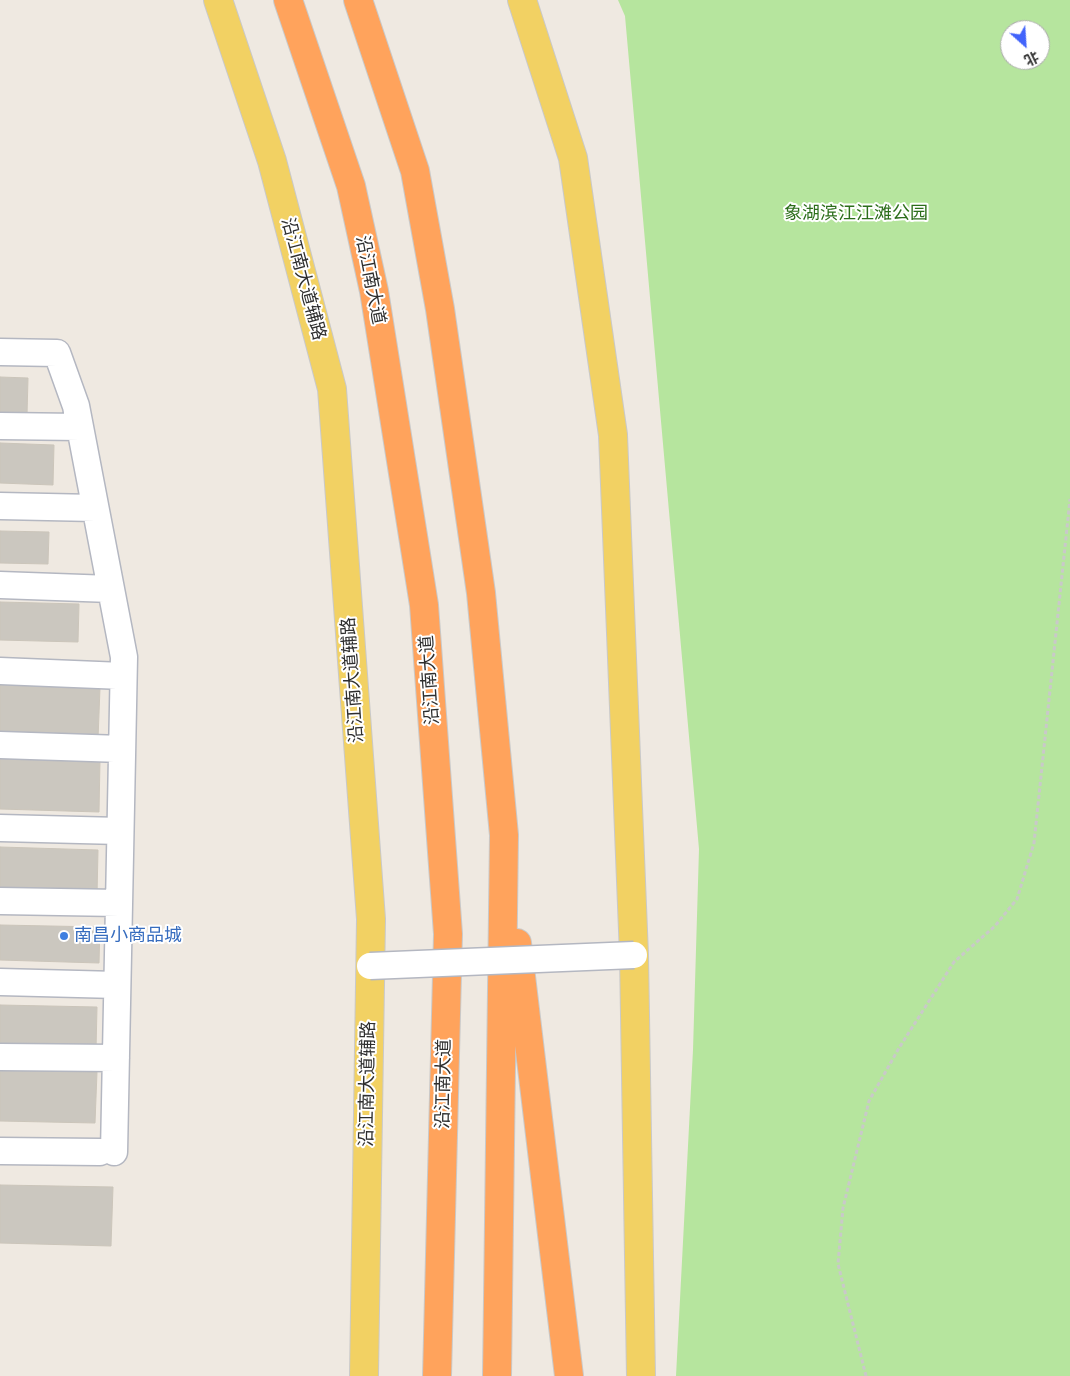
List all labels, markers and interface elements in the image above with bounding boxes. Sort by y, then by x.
north arrow [1000,20,1050,70]
text: 北 [1021,47,1041,69]
park label: 象湖滨江江滩公园 [784,203,928,225]
street label: 沿江南大道辅路 [276,215,330,343]
street label: 沿江南大道 [351,234,389,326]
street label: 沿江南大道辅路 [338,616,368,744]
street label: 沿江南大道 [416,634,444,726]
place label: 南昌小商品城 [74,925,182,947]
marker: 南昌小商品城 [58,930,70,942]
street label: 沿江南大道辅路 [356,1021,380,1147]
street label: 沿江南大道 [432,1039,456,1129]

